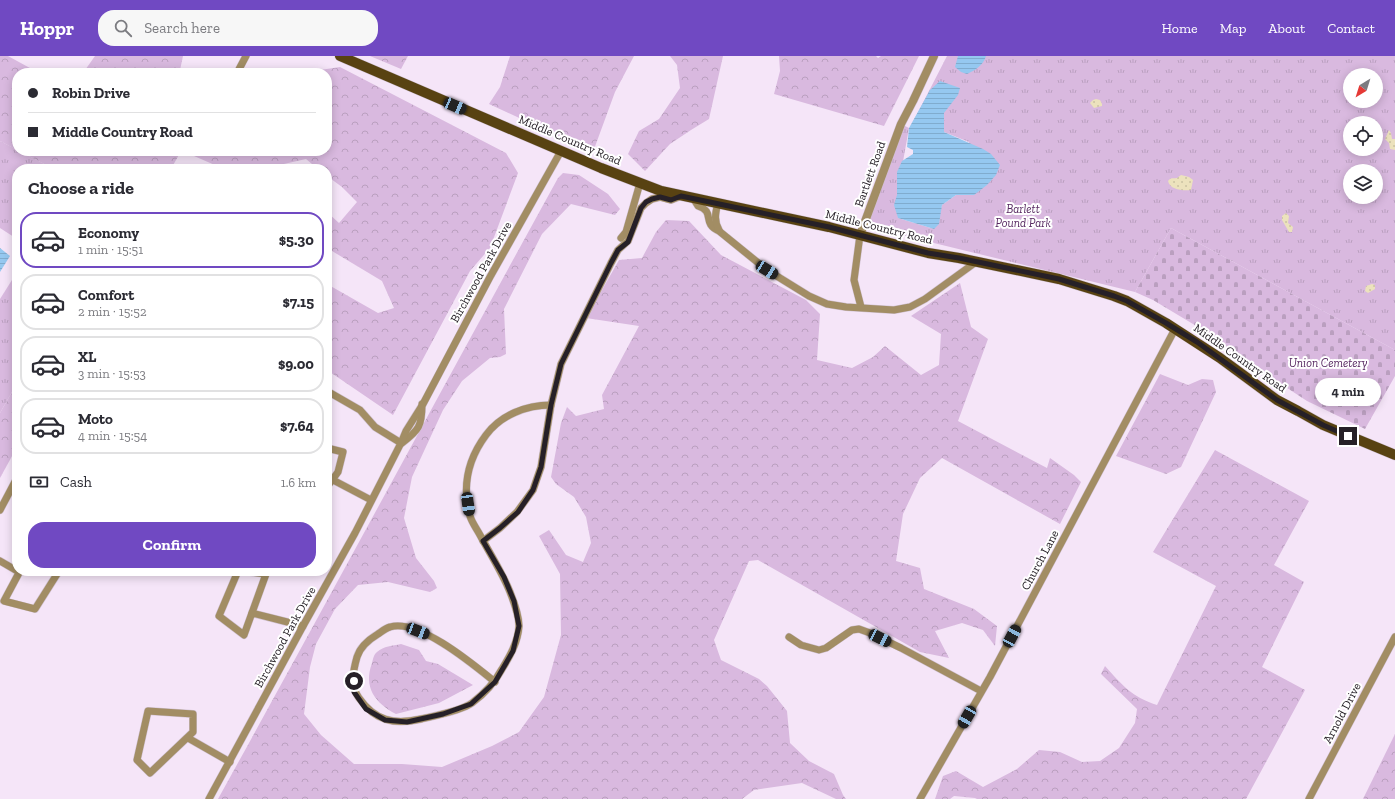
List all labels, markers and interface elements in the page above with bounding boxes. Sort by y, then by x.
search box [98,10,378,46]
text: Hoppr [20,17,74,40]
icon: search [112,17,134,39]
text: Search here [144,19,220,37]
text: Home [1162,20,1198,37]
text: Map [1220,20,1246,37]
text: About [1268,20,1305,37]
text: Contact [1327,20,1375,37]
north arrow [1343,68,1383,108]
map controls [1343,68,1383,204]
text: Robin Drive [52,84,130,102]
car [442,96,468,116]
street label: Middle Country Road [517,112,624,168]
button: locate [1343,116,1383,156]
text: Middle Country Road [52,123,193,141]
street label: Bartlett Road [852,139,888,209]
button: layers [1343,164,1383,204]
text: Choose a ride [28,177,134,199]
park label: Barlett Pound Park [995,202,1051,230]
street label: Middle Country Road [824,207,934,247]
street label: Birchwood Park Drive [447,219,515,325]
icon: car [30,222,66,258]
text: Economy [78,224,139,242]
text: $5.30 [279,231,314,249]
text: 1 min · 15:51 [78,242,143,257]
car [754,259,780,281]
icon: car [30,284,66,320]
text: Comfort [78,286,134,304]
text: $7.15 [282,293,314,311]
text: 2 min · 15:52 [78,304,147,319]
street label: Middle Country Road [1191,321,1289,396]
icon: car [30,346,66,382]
text: XL [78,348,96,366]
text: $9.00 [278,355,314,373]
park label: Union Cemetery [1289,356,1368,370]
text: 3 min · 15:53 [78,366,146,381]
callout: 4 min [1315,378,1381,406]
text: 4 min [1332,384,1364,399]
icon: car [30,408,66,444]
text: Moto [78,410,113,428]
text: $7.64 [280,417,314,435]
route end [1339,427,1357,445]
text: 4 min · 15:54 [78,428,147,443]
icon: cash [28,471,50,493]
text: Cash [60,473,92,491]
text: 1.6 km [281,475,316,490]
car [460,491,476,517]
button: Confirm [28,522,316,568]
street label: Church Lane [1018,527,1062,592]
street label: Birchwood Park Drive [251,584,319,690]
car [405,621,431,641]
car [1001,623,1023,649]
car [867,627,893,649]
route start [345,672,363,690]
street label: Arnold Drive [1320,680,1364,746]
car [956,704,978,730]

